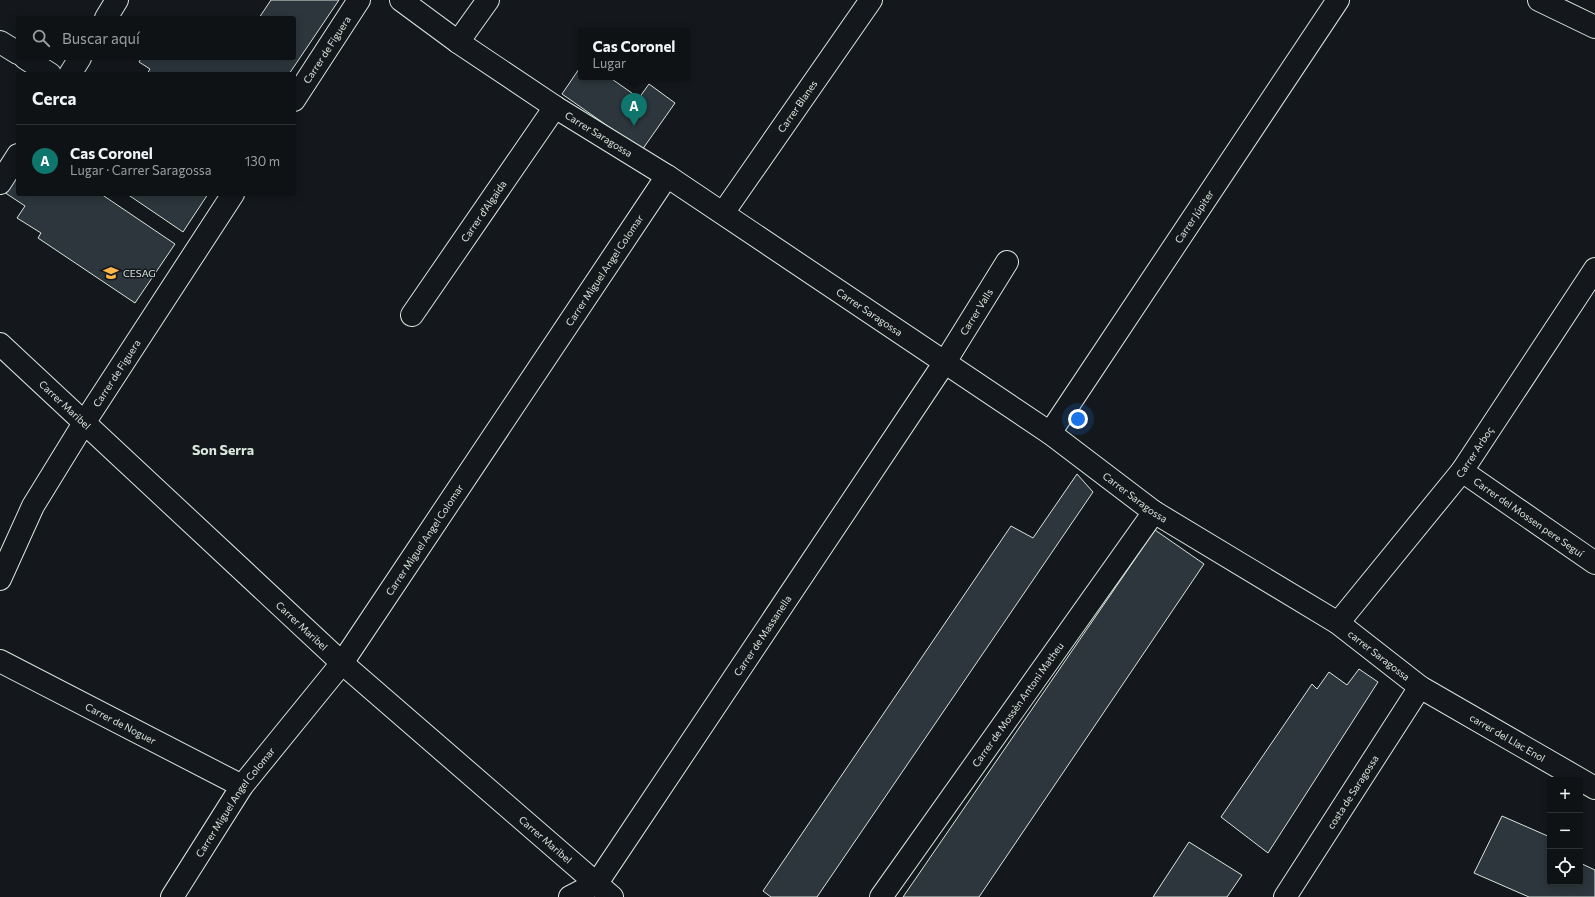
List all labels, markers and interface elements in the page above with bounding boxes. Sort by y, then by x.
street label: Carrer de Figuera [300,14,353,86]
search box [16,16,296,60]
icon: search [30,27,52,49]
popup [578,28,690,80]
text: Buscar aquí [62,29,140,47]
text: Cas Coronel [593,37,675,55]
text: Lugar [593,55,626,71]
street label: Carrer Blanes [775,77,820,135]
text: Cerca [32,88,77,109]
pin: A [621,93,647,126]
street label: Carrer Saragossa [563,109,635,159]
text: Cas Coronel [70,144,153,162]
text: A [40,153,50,169]
text: 130 m [245,153,280,169]
text: Lugar · Carrer Saragossa [70,162,212,178]
street label: Carrer d'Algaida [458,178,509,244]
street label: Carrer Júpiter [1172,188,1216,245]
street label: Carrer Miguel Angel Colomar [563,212,646,328]
school or university icon: CESAG [102,264,120,282]
place label: CESAG [123,267,156,279]
street label: Carrer Saragossa [834,285,905,338]
street label: Carrer Valls [957,286,995,337]
street label: Carrer de Figuera [90,337,143,409]
street label: Carrer Maribel [37,378,93,432]
your location [1068,409,1088,429]
street label: Carrer Arboç [1453,424,1496,480]
district label: Son Serra [192,441,254,458]
street label: Carrer Saragossa [1101,469,1170,525]
street label: Carrer del Mossen pere Seguí [1471,475,1586,560]
street label: Carrer Miguel Angel Colomar [383,482,466,598]
street label: Carrer de Massanella [731,593,794,678]
street label: Carrer Maribel [274,599,330,653]
street label: carrer Saragossa [1346,627,1412,683]
street label: Carrer de Mossèn Antoni Matheu [969,640,1066,769]
street label: Carrer de Noguer [83,700,158,747]
street label: carrer del Llac Enol [1468,711,1548,764]
street label: Carrer Miguel Angel Colomar [193,745,277,859]
street label: costa de Saragossa [1324,753,1381,831]
map controls [1547,777,1583,885]
button: + [1547,777,1583,813]
street label: Carrer Maribel [517,813,574,866]
button: − [1547,813,1583,849]
button: locate [1547,849,1583,885]

